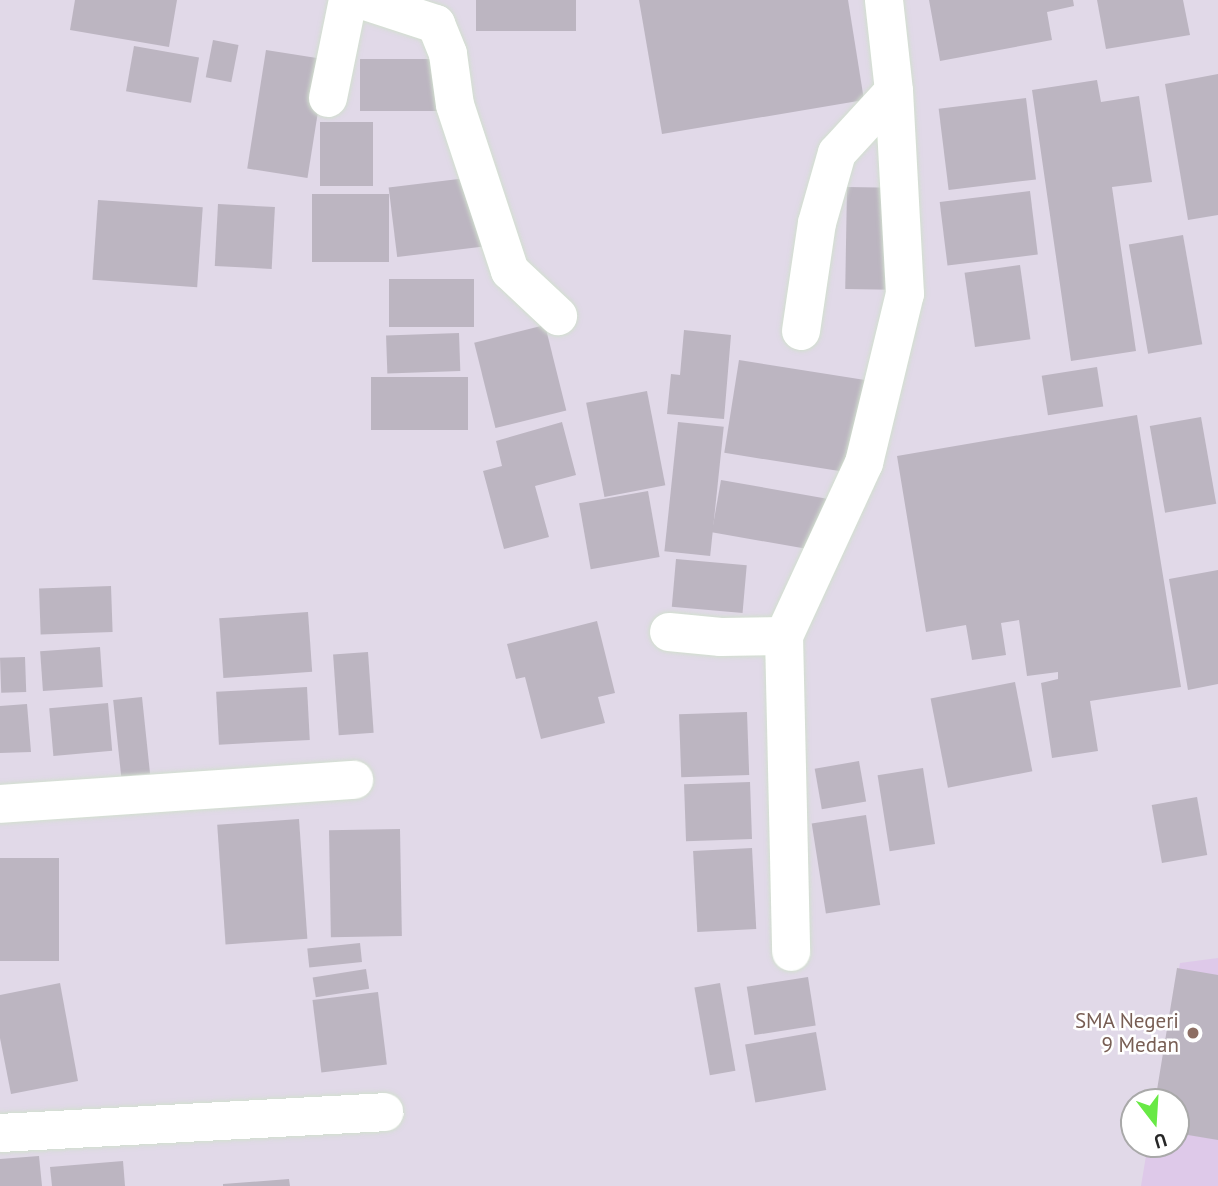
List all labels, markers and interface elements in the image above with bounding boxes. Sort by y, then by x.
place label: SMA Negeri 9 Medan [1074,1008,1179,1058]
marker: SMA Negeri 9 Medan [1185,1025,1201,1041]
north arrow [1120,1088,1190,1158]
text: U [1151,1128,1170,1154]

